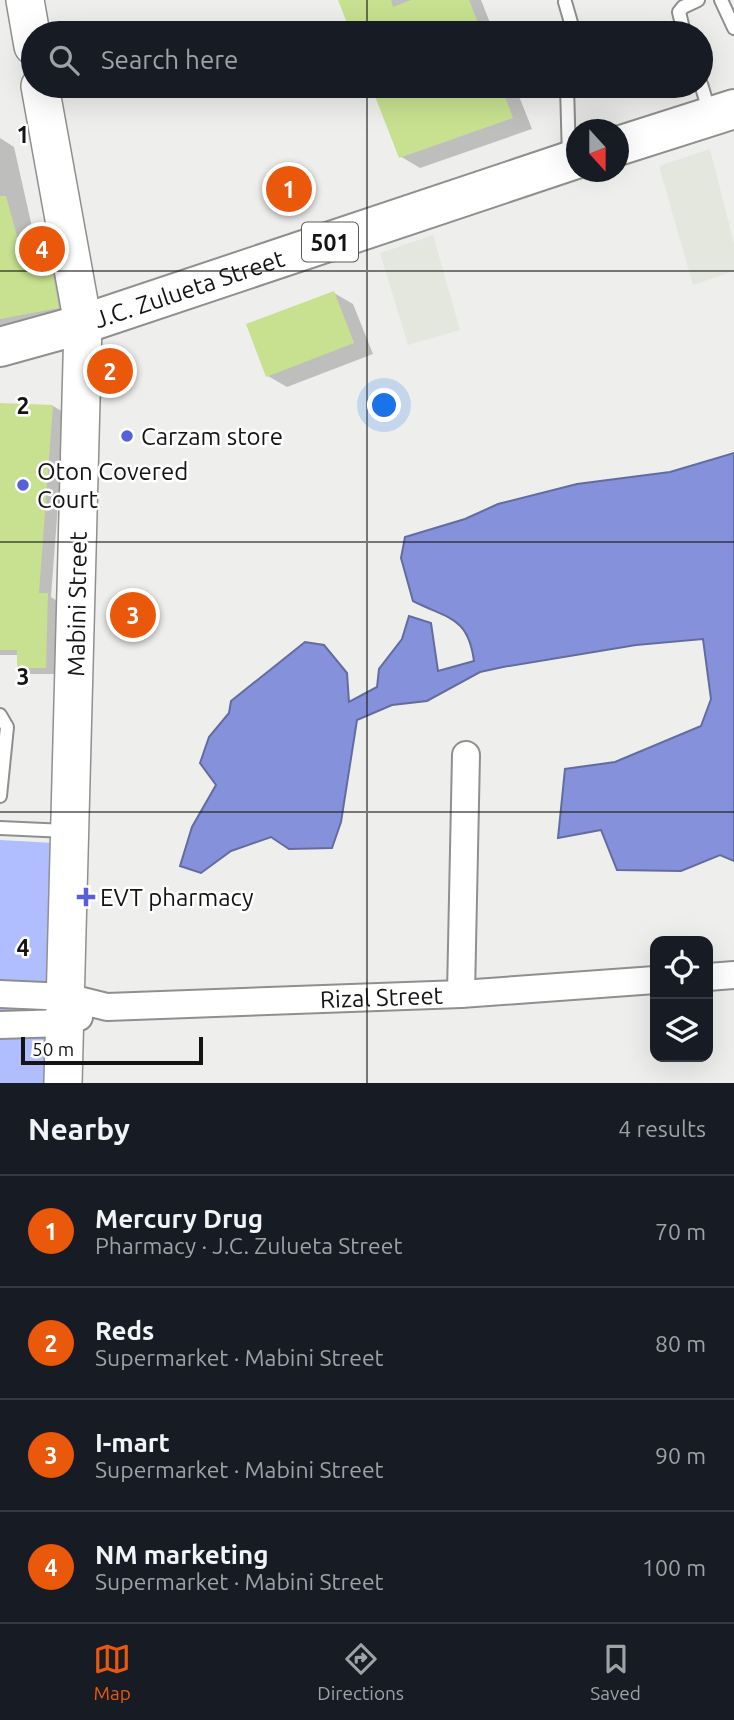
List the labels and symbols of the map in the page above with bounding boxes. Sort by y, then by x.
north arrow [566,119,629,182]
text: 1 [17,122,29,147]
pin: 1 [266,163,312,215]
road number: 501 [302,222,358,262]
pin: 4 [19,223,65,275]
street label: J.C. Zulueta Street [91,244,288,333]
pin: 2 [87,345,133,397]
your location [367,388,401,422]
text: 2 [17,393,29,418]
place label: Carzam store [141,423,283,450]
marker: Carzam store [119,428,135,444]
place label: Oton Covered Court [37,458,188,513]
marker: Oton Covered Court [15,477,31,493]
street label: Mabini Street [62,531,92,677]
pin: 3 [110,589,156,641]
text: 3 [17,664,29,689]
place label: EVT pharmacy [100,884,254,911]
marker: EVT pharmacy [78,889,94,905]
text: 4 [17,935,30,960]
street label: Rizal Street [320,981,444,1013]
scale bar [21,1034,203,1066]

